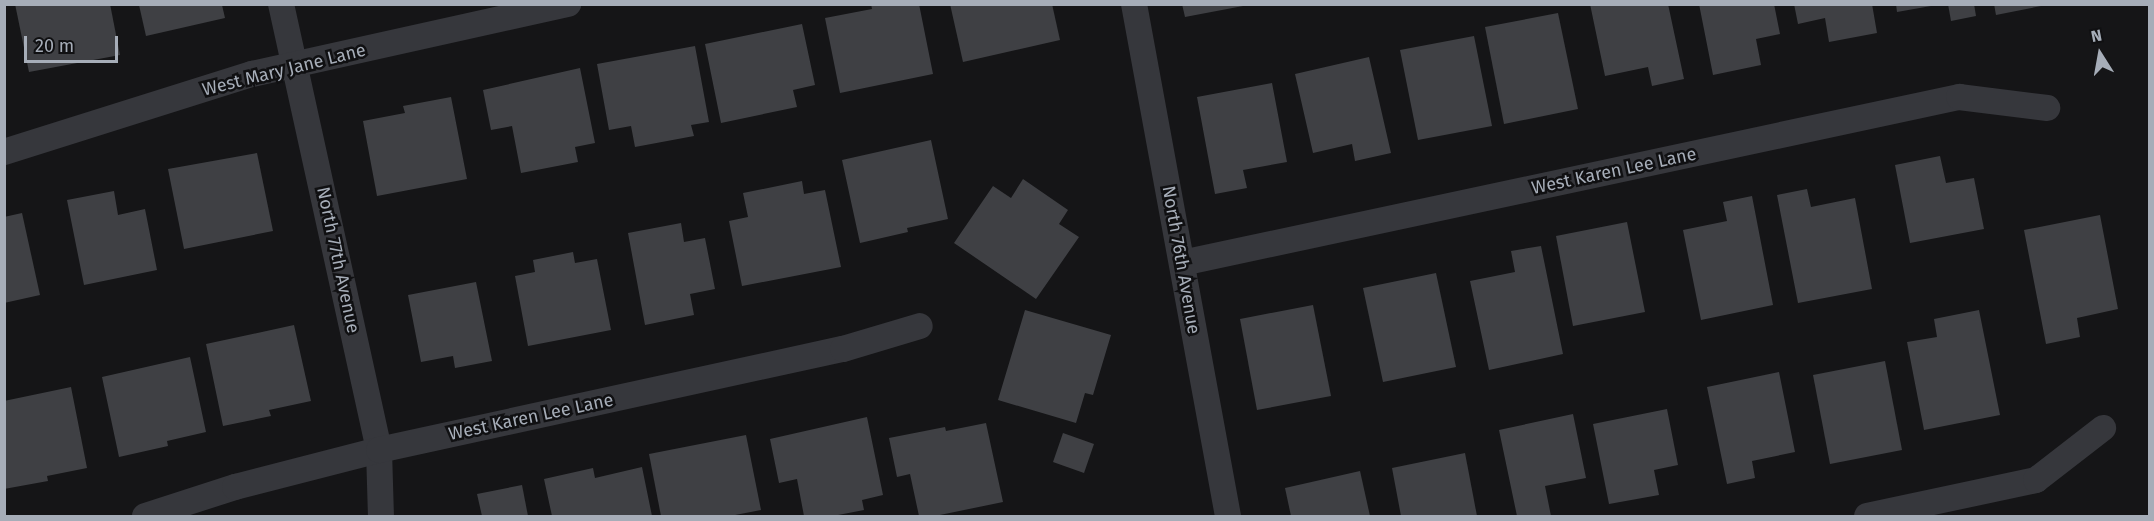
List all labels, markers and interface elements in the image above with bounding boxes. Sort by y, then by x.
scale bar [27,24,122,62]
north arrow [2070,24,2130,84]
text: N [2089,26,2103,46]
text: 20 m [35,35,74,57]
street label: West Mary Jane Lane [200,39,368,101]
street label: West Karen Lee Lane [1530,143,1698,199]
street label: North 76th Avenue [1157,184,1205,336]
street label: North 77th Avenue [312,185,364,335]
street label: West Karen Lee Lane [447,389,615,445]

